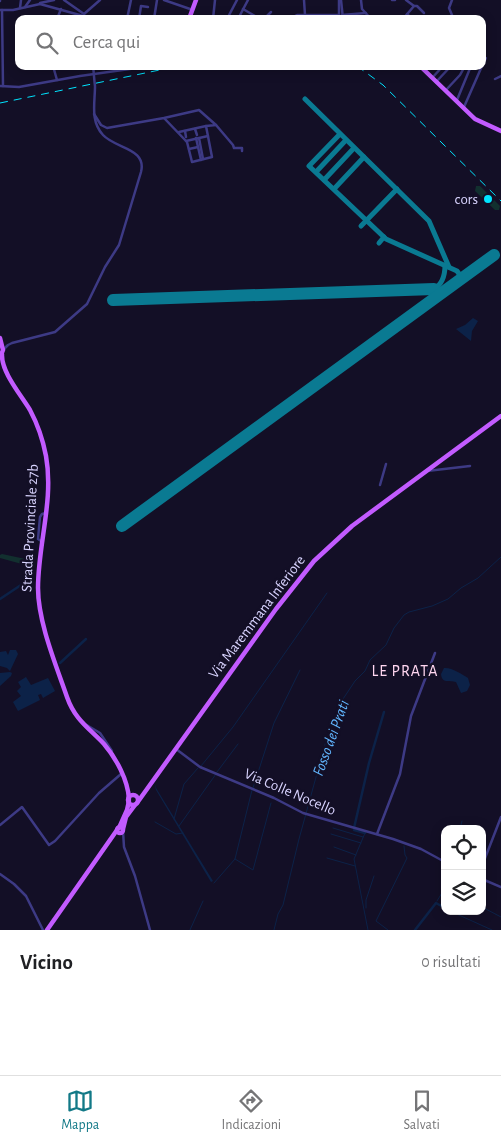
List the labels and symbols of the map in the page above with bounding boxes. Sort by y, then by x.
place label: cors [455,192,478,207]
marker: cors [482,193,494,205]
street label: Strada Provinciale 27b [19,463,41,592]
street label: Via Maremmana Inferiore [206,553,308,681]
district label: LE PRATA [372,663,438,679]
water label: Fosso dei Prati [310,698,352,778]
street label: Via Colle Nocello [242,766,338,818]

